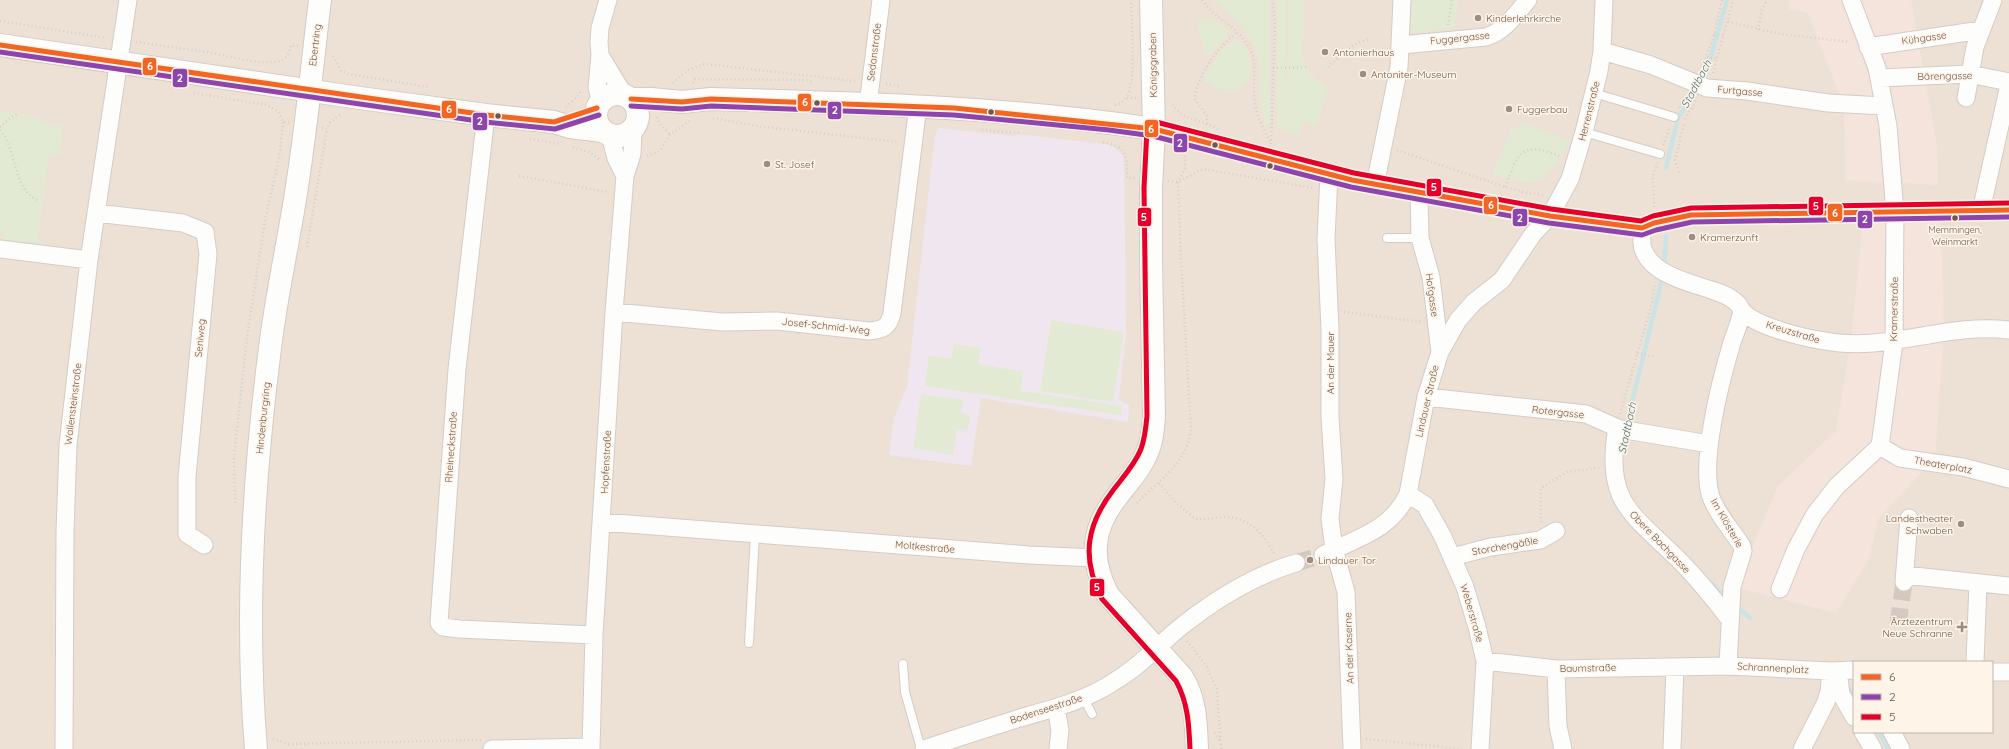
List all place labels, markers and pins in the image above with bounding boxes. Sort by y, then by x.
place label: Kinderlehrkirche [1486,12,1562,25]
marker: Kinderlehrkirche [1473,13,1483,23]
place label: Antonierhaus [1333,46,1394,59]
marker: Antonierhaus [1320,47,1330,57]
place label: Antoniter-Museum [1371,68,1456,81]
marker: Antoniter-Museum [1358,69,1368,79]
unlabelled marker [812,98,822,108]
place label: Fuggerbau [1517,103,1568,116]
marker: Fuggerbau [1504,104,1514,114]
unlabelled marker [986,107,996,117]
unlabelled marker [493,111,503,121]
unlabelled marker [1210,140,1220,150]
place label: St. Josef [775,158,815,171]
marker: St. Josef [762,159,772,169]
unlabelled marker [1265,161,1275,171]
marker: Memmingen, Weinmarkt [1950,213,1960,223]
place label: Memmingen, Weinmarkt [1928,224,1982,247]
place label: Kramerzunft [1700,231,1759,244]
marker: Kramerzunft [1687,232,1697,242]
place label: Landestheater Schwaben [1886,512,1953,537]
marker: Landestheater Schwaben [1956,519,1966,529]
place label: Lindauer Tor [1318,554,1376,567]
marker: Lindauer Tor [1305,555,1315,565]
place label: Ärztezentrum Neue Schranne [1883,615,1953,640]
marker: Ärztezentrum Neue Schranne [1956,621,1968,633]

